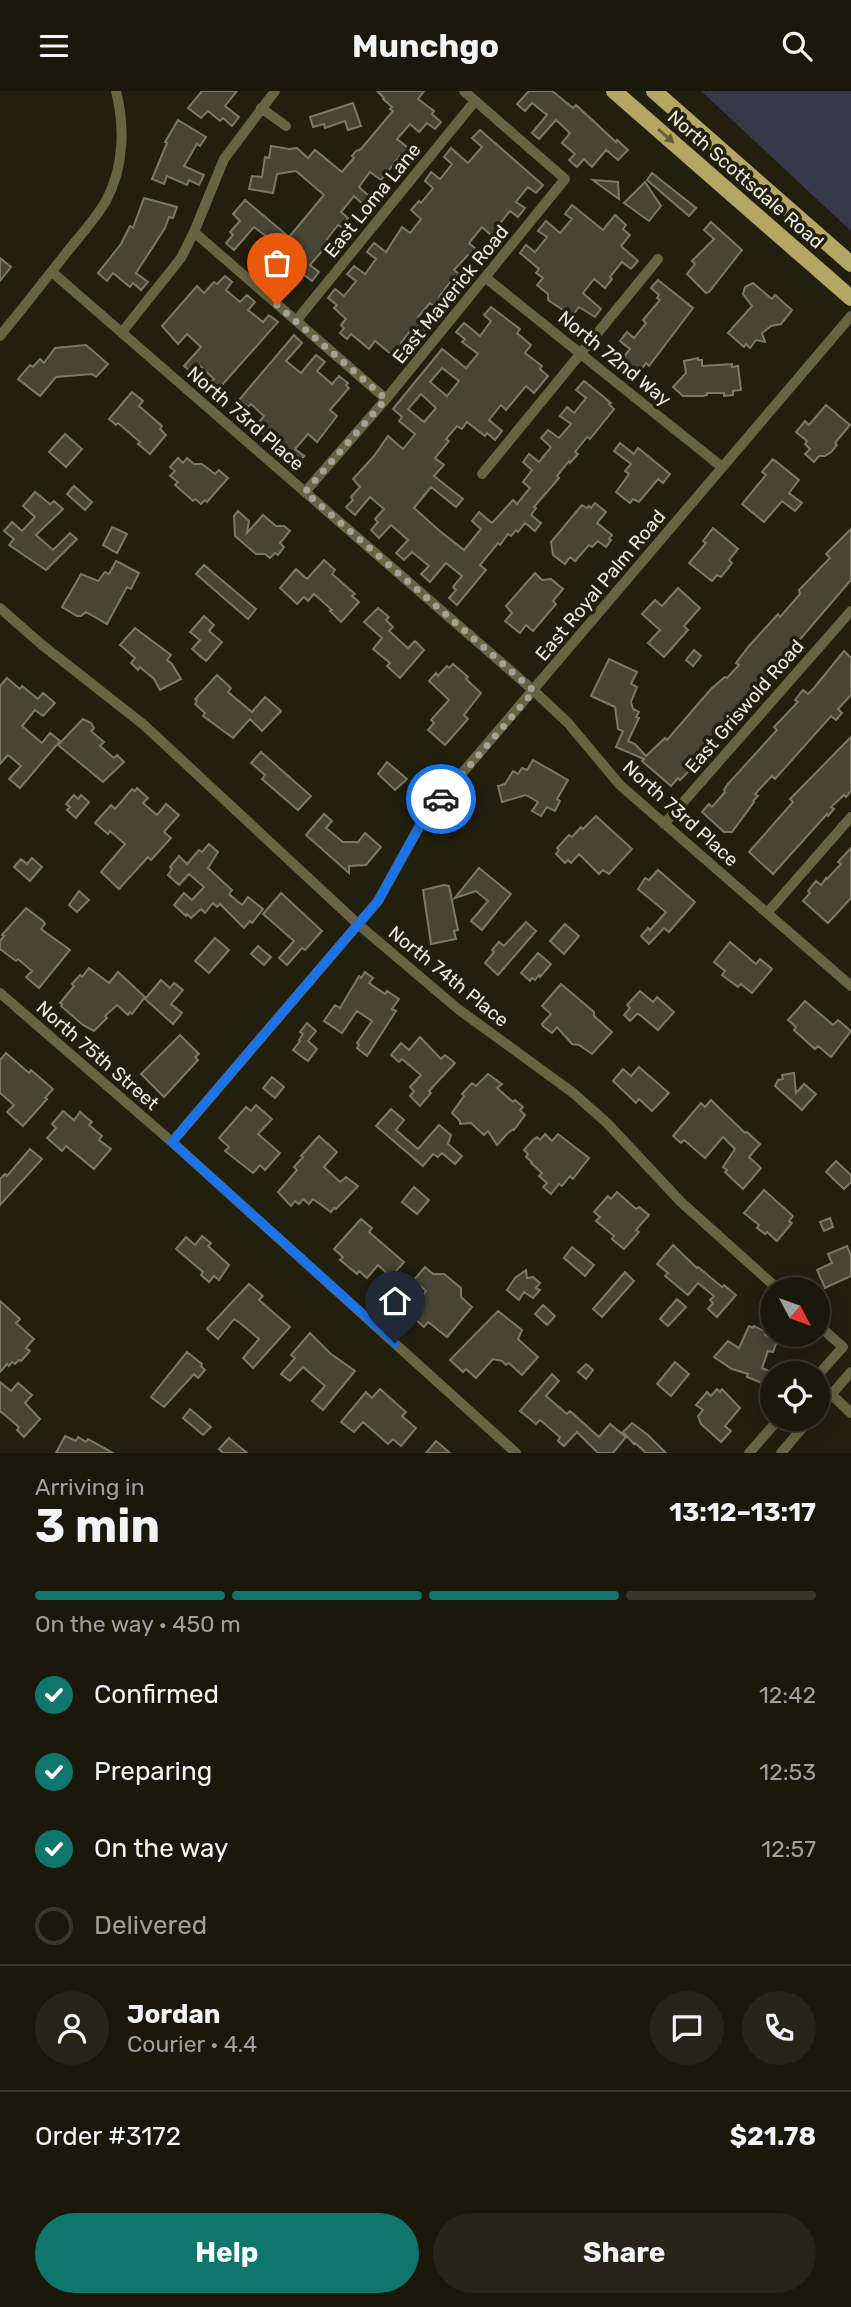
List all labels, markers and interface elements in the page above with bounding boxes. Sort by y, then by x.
icon: menu [35,27,73,65]
text: Munchgo [352,27,499,65]
icon: search [778,27,816,65]
street label: North Scottsdale Road [663,105,828,253]
one-way arrow [657,128,675,144]
street label: East Loma Lane [319,138,426,262]
street label: East Maverick Road [387,220,513,368]
pin [247,233,307,305]
icon: bag [258,244,296,282]
street label: North 72nd Way [554,306,676,411]
street label: North 73rd Place [182,361,309,475]
street label: East Royal Palm Road [530,505,670,666]
street label: East Griswold Road [680,635,809,778]
street label: North 73rd Place [618,755,743,871]
courier [406,764,476,834]
icon: car [422,780,460,818]
street label: North 74th Place [384,921,513,1032]
street label: North 75th Street [32,996,164,1115]
pin [365,1271,425,1343]
north arrow [760,1277,830,1347]
map controls [760,1277,830,1431]
icon: home [376,1282,414,1320]
button: locate [760,1361,830,1431]
text: Arriving in [35,1473,145,1501]
text: 13:12–13:17 [669,1497,816,1528]
text: 3 min [35,1499,160,1554]
text: On the way · 450 m [35,1610,241,1638]
icon: check [35,1676,73,1714]
text: Confirmed [94,1679,219,1710]
text: 12:42 [759,1681,816,1709]
icon: check [35,1753,73,1791]
text: Preparing [94,1756,212,1787]
text: 12:53 [759,1758,816,1786]
icon: check [35,1830,73,1868]
text: On the way [94,1833,228,1864]
text: 12:57 [761,1835,816,1863]
text: Delivered [94,1910,207,1941]
button: person [35,1991,109,2065]
button: chat [650,1991,724,2065]
button: phone [742,1991,816,2065]
text: Jordan [127,1999,220,2030]
text: Courier · 4.4 [127,2030,257,2058]
text: Order #3172 [35,2121,181,2152]
text: $21.78 [730,2121,816,2152]
button: Help [35,2213,419,2293]
button: Share [433,2213,816,2293]

